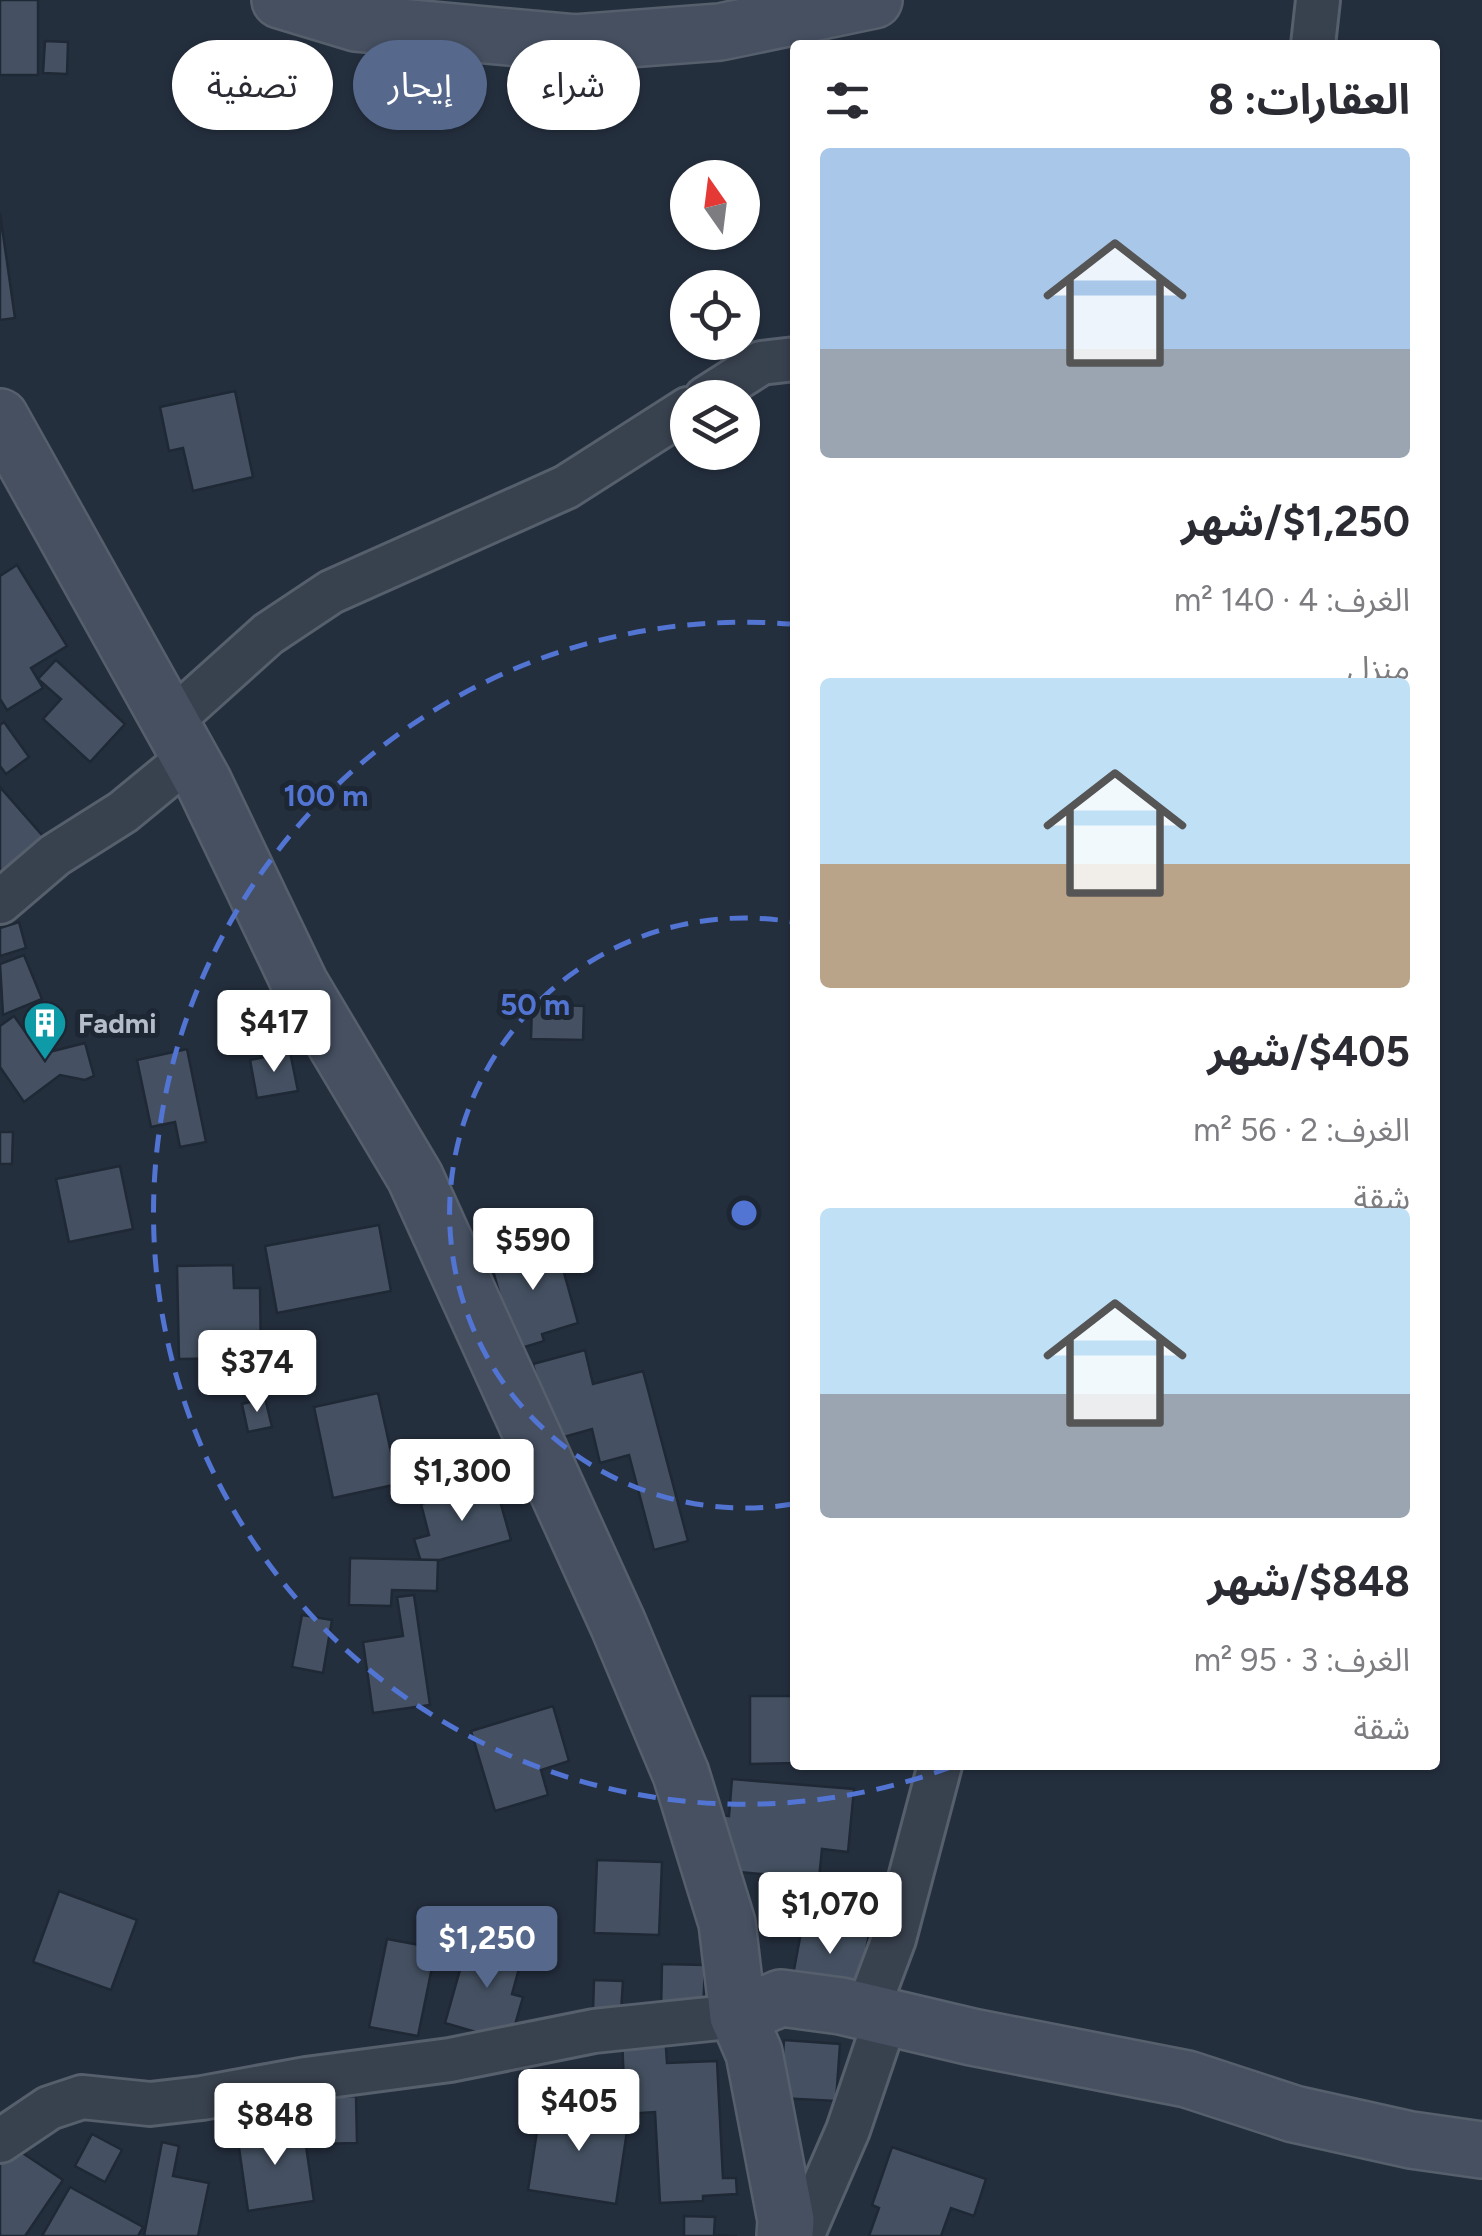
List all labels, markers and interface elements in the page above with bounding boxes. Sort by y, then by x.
chip: تصفية [172,40,333,130]
chip: إيجار [353,40,487,130]
chip: شراء [507,40,640,130]
icon: filters [820,73,875,128]
text: العقارات: 8 [1208,74,1410,125]
north arrow [670,160,760,250]
map controls [670,160,760,470]
icon: home [1025,213,1205,393]
button: locate [670,270,760,360]
button: layers [670,380,760,470]
text: $1,250/شهر [1181,496,1410,547]
text: الغرف: 4 · 140 m² [1174,581,1410,619]
text: منزل [1347,649,1410,687]
icon: home [1025,743,1205,923]
text: 100 m [284,777,368,814]
text: 50 m [500,986,570,1023]
pin: $417 [215,990,333,1075]
building icon: Fadmi [22,1000,68,1061]
text: $417 [239,1003,309,1041]
place label: Fadmi [78,1006,157,1040]
text: $405/شهر [1208,1026,1410,1077]
text: الغرف: 2 · 56 m² [1193,1111,1410,1149]
text: شقة [1354,1179,1410,1217]
centre of rings [726,1195,762,1231]
pin: $590 [474,1208,592,1293]
text: $590 [495,1221,571,1259]
icon: home [1025,1273,1205,1453]
pin: $374 [198,1330,316,1415]
text: $374 [220,1343,294,1381]
pin: $1,300 [381,1439,543,1524]
text: $1,300 [413,1452,511,1490]
text: $848/شهر [1208,1556,1410,1607]
text: الغرف: 3 · 95 m² [1194,1641,1410,1679]
text: شقة [1354,1709,1410,1747]
pin: $1,070 [749,1872,911,1957]
text: $1,070 [781,1885,879,1923]
pin: $1,250 [406,1906,568,1991]
text: $1,250 [438,1919,536,1957]
pin: $405 [520,2069,638,2154]
text: $405 [540,2082,618,2120]
pin: $848 [216,2083,334,2168]
text: $848 [236,2096,314,2134]

